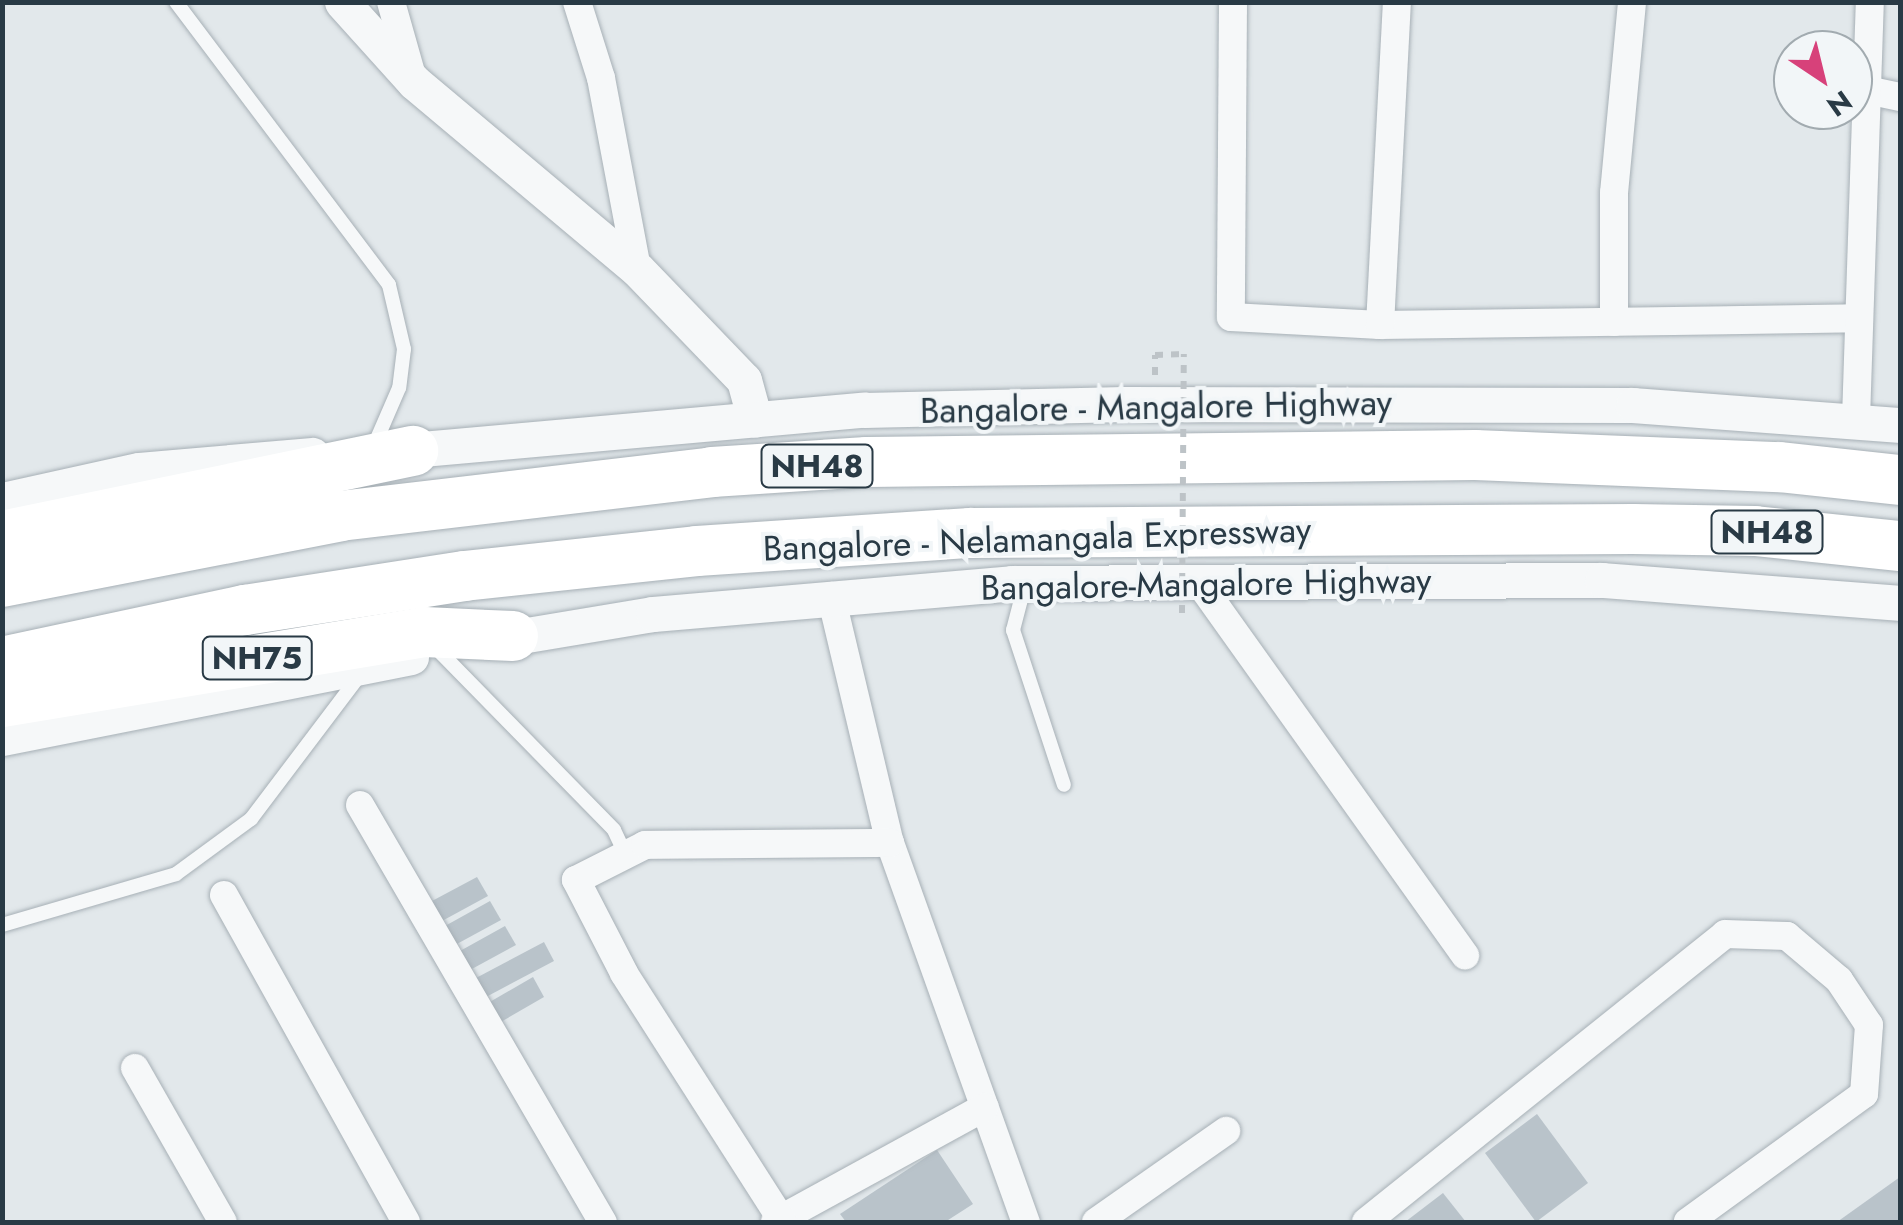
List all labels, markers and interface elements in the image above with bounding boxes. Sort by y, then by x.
north arrow [1773,30,1873,130]
text: N [1818,80,1860,127]
street label: Bangalore - Mangalore Highway [920,382,1392,432]
road number: NH48 [760,439,874,493]
road number: NH48 [1710,505,1824,559]
street label: Bangalore - Nelamangala Expressway [762,508,1312,570]
street label: Bangalore-Mangalore Highway [980,559,1432,609]
road number: NH75 [200,631,314,685]

